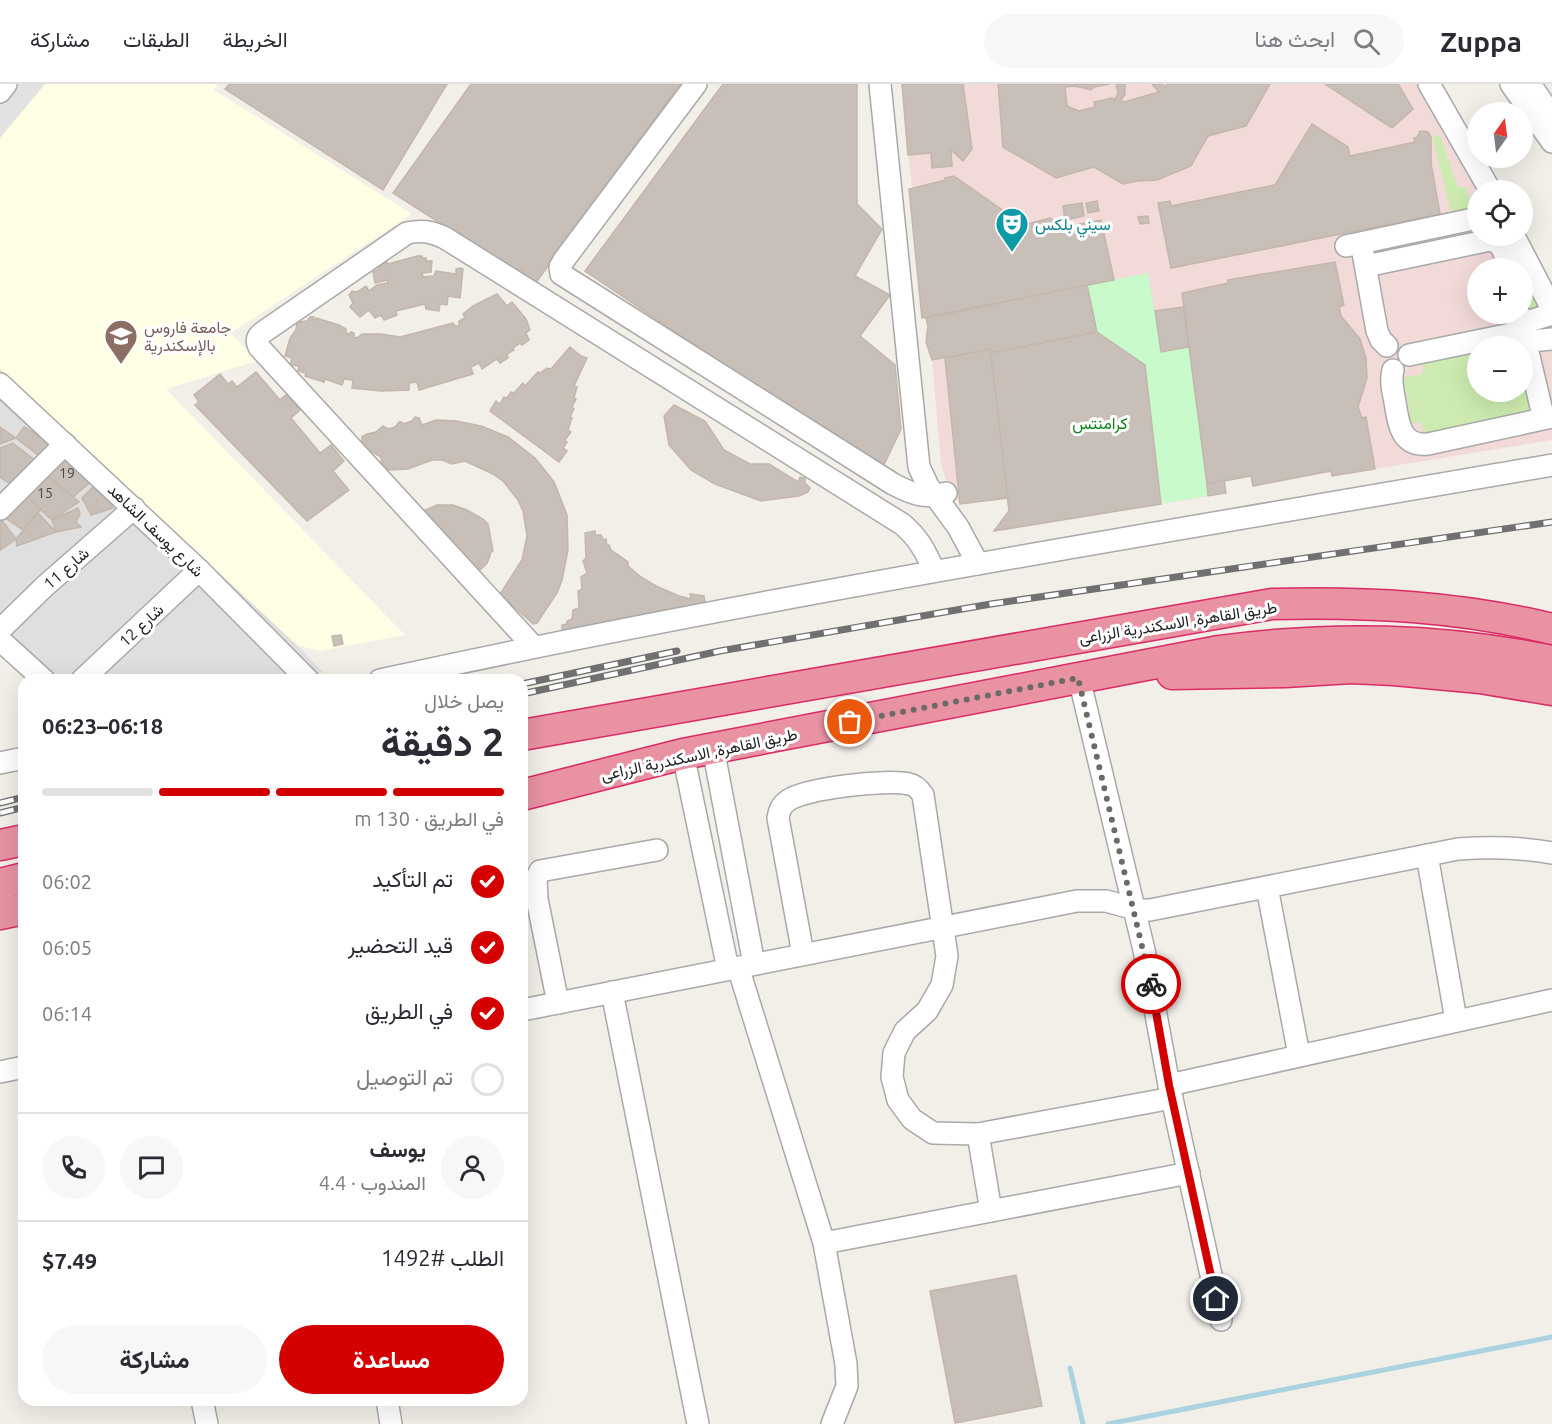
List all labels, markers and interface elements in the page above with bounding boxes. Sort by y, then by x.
search box [984,14,1404,68]
icon: search [1350,25,1383,58]
text: ابحث هنا [1255,26,1335,51]
text: Zuppa [1440,26,1522,57]
text: مشاركة [30,27,90,51]
text: الطبقات [123,27,190,51]
text: الخريطة [223,27,288,51]
north arrow [1467,102,1533,168]
map controls [1467,102,1533,402]
button: locate [1467,180,1533,246]
theatre icon: سيني بلكس [994,206,1030,253]
place label: سيني بلكس [1035,215,1111,238]
button: + [1467,258,1533,324]
school or university icon: جامعة فاروس بالإسكندرية [103,318,139,365]
place label: جامعة فاروس بالإسكندرية [144,318,232,356]
button: − [1467,336,1533,402]
park label: كرامنتس [1072,414,1128,434]
house number: 19 [59,465,75,481]
street label: شارع يوسف الشاهد [102,480,207,582]
house number: 15 [37,485,53,501]
street label: شارع 11 [40,544,94,595]
street label: طريق القاهرة, الاسكندرية الزراعى [1078,597,1279,649]
street label: شارع 12 [115,600,169,652]
text: يصل خلال [424,689,504,712]
pin [824,696,875,747]
icon: bag [833,705,866,738]
text: 06:18–06:23 [42,713,163,738]
text: 2 دقيقة [381,720,504,763]
street label: طريق القاهرة, الاسكندرية الزراعى [599,724,799,786]
text: في الطريق · 130 m [354,807,504,830]
icon: check [471,865,504,898]
text: تم التأكيد [372,866,453,891]
text: 06:02 [42,870,92,893]
icon: check [471,931,504,964]
text: قيد التحضير [348,932,453,957]
text: 06:05 [42,936,92,959]
courier [1121,954,1181,1014]
icon: bike [1135,968,1168,1001]
icon: check [471,997,504,1030]
text: في الطريق [365,998,453,1023]
text: 06:14 [42,1002,92,1025]
text: تم التوصيل [356,1064,453,1089]
button: phone [42,1136,105,1199]
button: chat [120,1136,183,1199]
text: يوسف [370,1136,426,1161]
button: person [441,1136,504,1199]
text: المندوب · 4.4 [319,1171,426,1194]
text: الطلب #1492 [381,1245,504,1270]
text: $7.49 [42,1248,97,1273]
pin [1190,1273,1241,1324]
icon: home [1199,1282,1232,1315]
button: مشاركة [42,1325,267,1394]
button: مساعدة [279,1325,504,1394]

